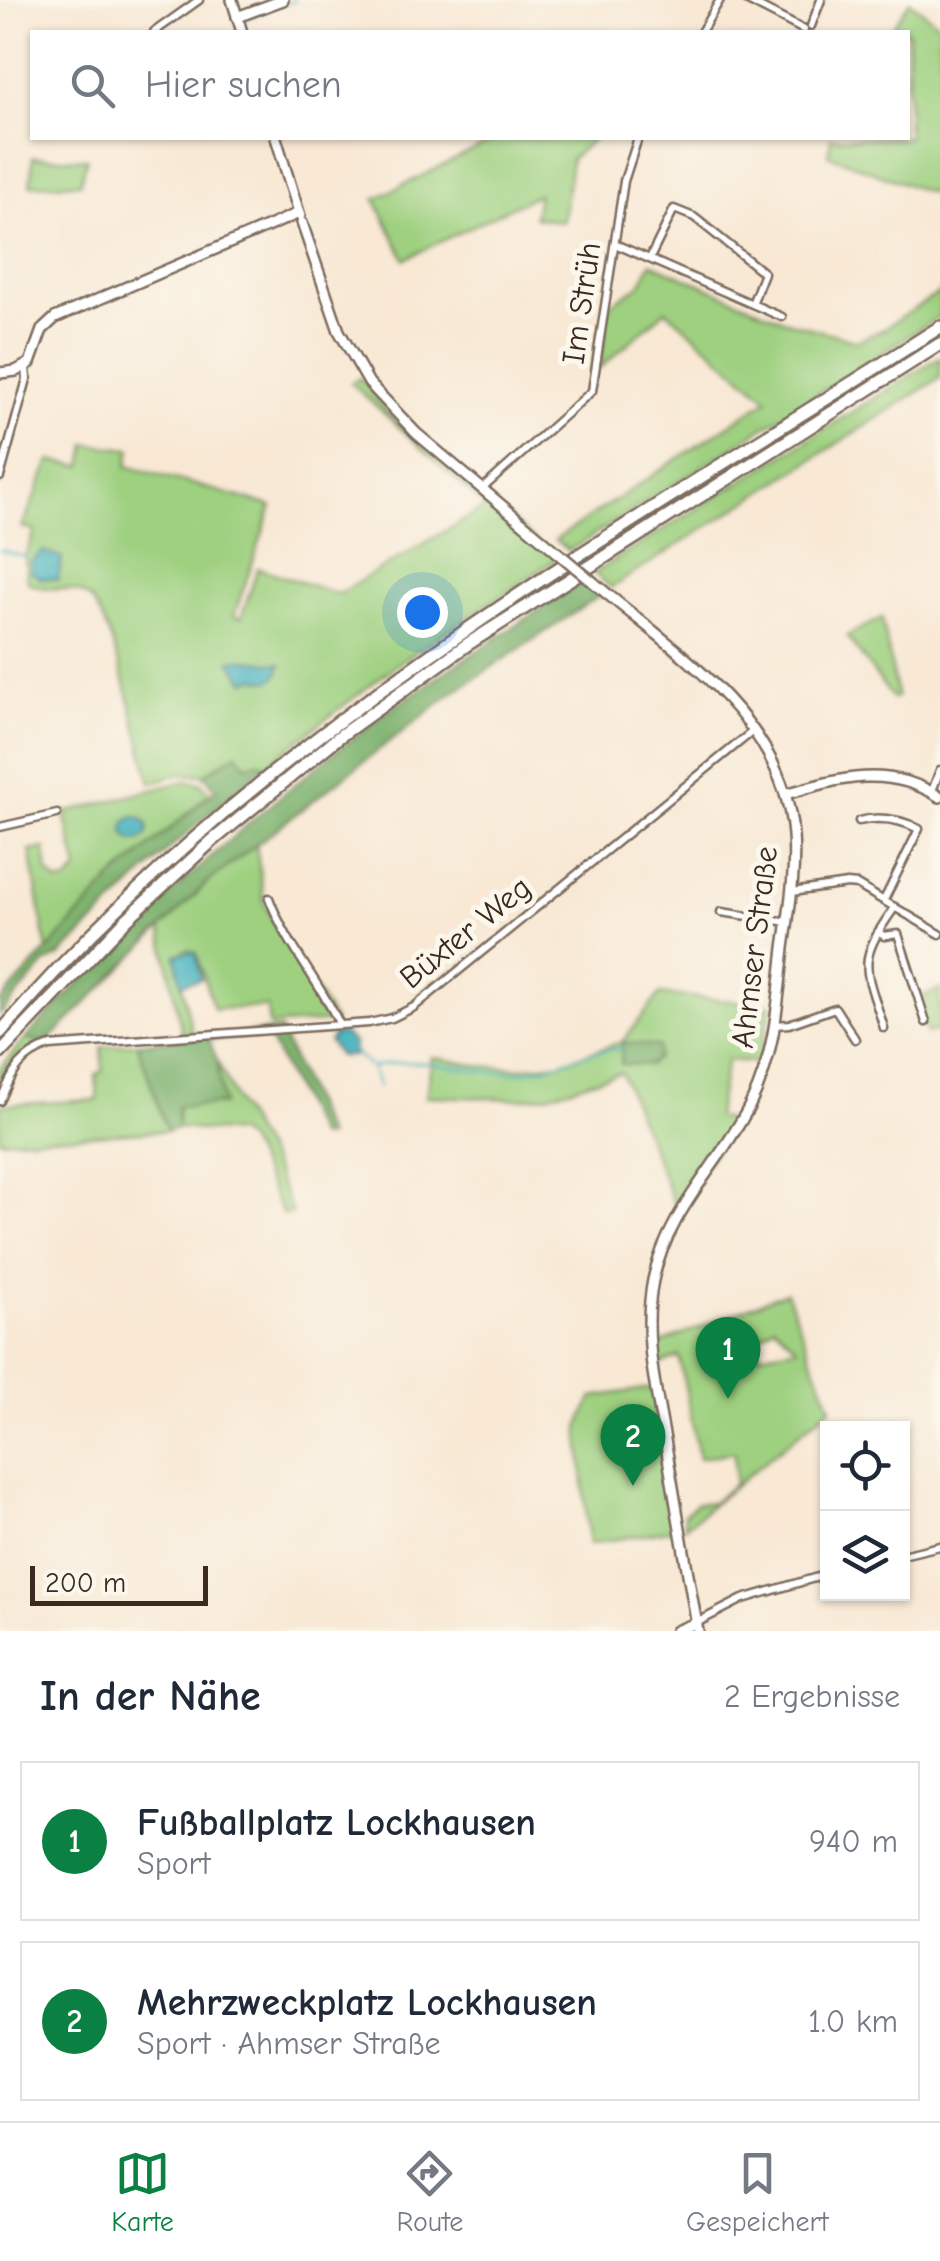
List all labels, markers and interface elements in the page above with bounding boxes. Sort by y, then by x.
search box [30,30,910,140]
icon: search [65,58,120,113]
text: Hier suchen [145,63,342,107]
street label: Im Strüh [555,240,608,366]
your location [397,587,448,638]
street label: Ahmser Straße [724,844,785,1050]
street label: Büxter Weg [392,868,538,996]
pin: 1 [696,1316,760,1399]
pin: 2 [600,1404,666,1486]
map controls [820,1421,910,1601]
button: locate [820,1421,910,1511]
button: layers [820,1511,910,1601]
scale bar [30,1561,208,1606]
text: 200 m [45,1567,126,1599]
text: In der Nähe [40,1672,261,1721]
text: 2 Ergebnisse [724,1678,900,1715]
text: Fußballplatz Lockhausen [137,1801,536,1845]
text: 1 [68,1823,81,1860]
text: 940 m [809,1823,898,1860]
text: Sport [137,1845,210,1882]
text: Mehrzweckplatz Lockhausen [137,1981,597,2025]
text: 2 [67,2003,82,2040]
text: 1.0 km [808,2003,898,2040]
text: Sport · Ahmser Straße [137,2025,441,2062]
tab: Karte [111,2146,174,2238]
tab: Route [397,2146,463,2238]
tab: Gespeichert [686,2146,829,2238]

